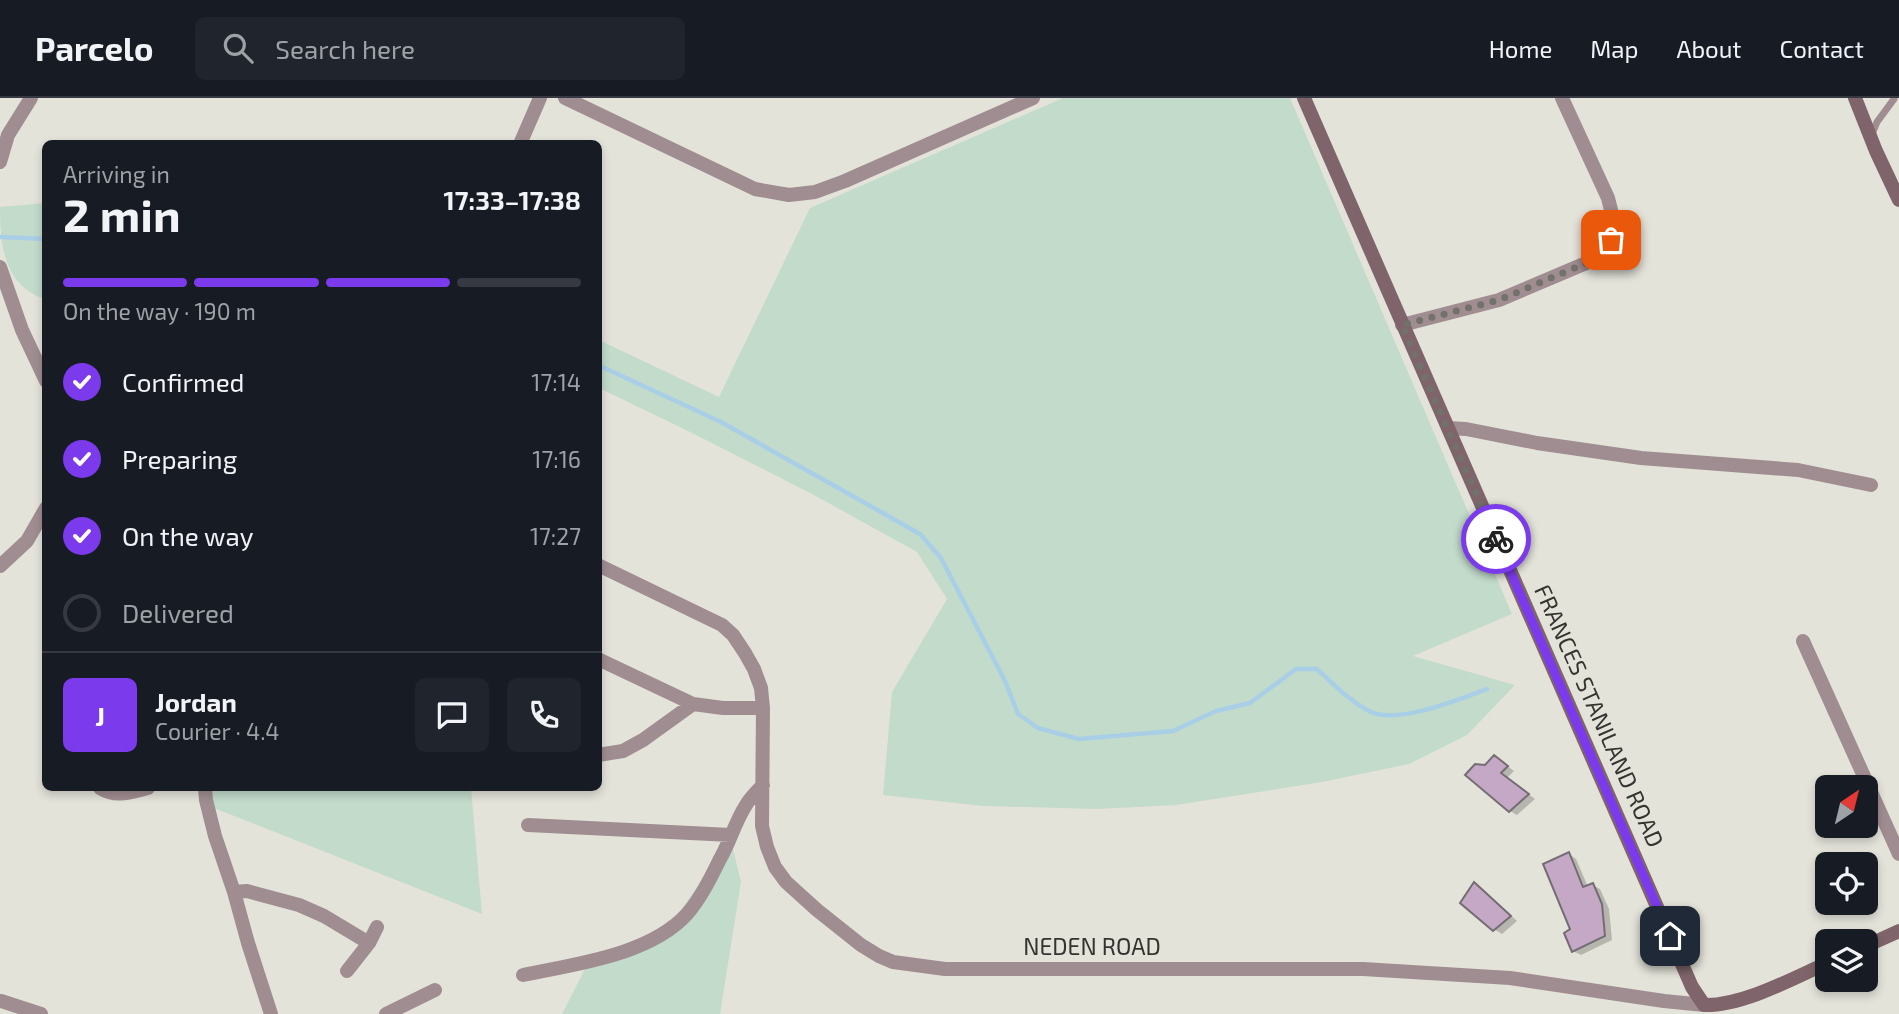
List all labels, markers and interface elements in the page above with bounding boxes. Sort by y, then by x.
search box [195,17,685,80]
text: Parcelo [35,28,153,68]
icon: search [219,29,257,67]
text: Search here [275,33,415,64]
text: Home [1489,34,1552,63]
text: Map [1590,34,1638,63]
text: About [1676,34,1742,63]
text: Contact [1780,34,1864,63]
text: Arriving in [63,160,170,188]
text: 17:33–17:38 [444,184,581,215]
text: 2 min [63,186,181,241]
pin [1581,210,1641,270]
icon: bag [1592,221,1630,259]
text: On the way · 190 m [63,297,256,325]
icon: check [63,363,101,401]
text: Confirmed [122,366,245,397]
text: 17:14 [531,368,581,396]
icon: check [63,440,101,478]
text: Preparing [122,443,237,474]
text: 17:16 [532,445,581,473]
courier [1461,504,1531,574]
icon: check [63,517,101,555]
text: On the way [122,520,253,551]
icon: bike [1477,520,1515,558]
text: 17:27 [530,522,581,550]
street label: FRANCES STANILAND ROAD [1529,580,1671,851]
text: Delivered [122,597,234,628]
button: chat [415,678,489,752]
button: phone [507,678,581,752]
text: Jordan [155,686,237,717]
text: J [95,700,105,731]
text: Courier · 4.4 [155,717,279,745]
north arrow [1815,775,1878,838]
map controls [1815,775,1878,992]
button: locate [1815,852,1878,915]
pin [1640,906,1700,966]
icon: home [1651,917,1689,955]
button: layers [1815,929,1878,992]
street label: NEDEN ROAD [1023,932,1161,960]

